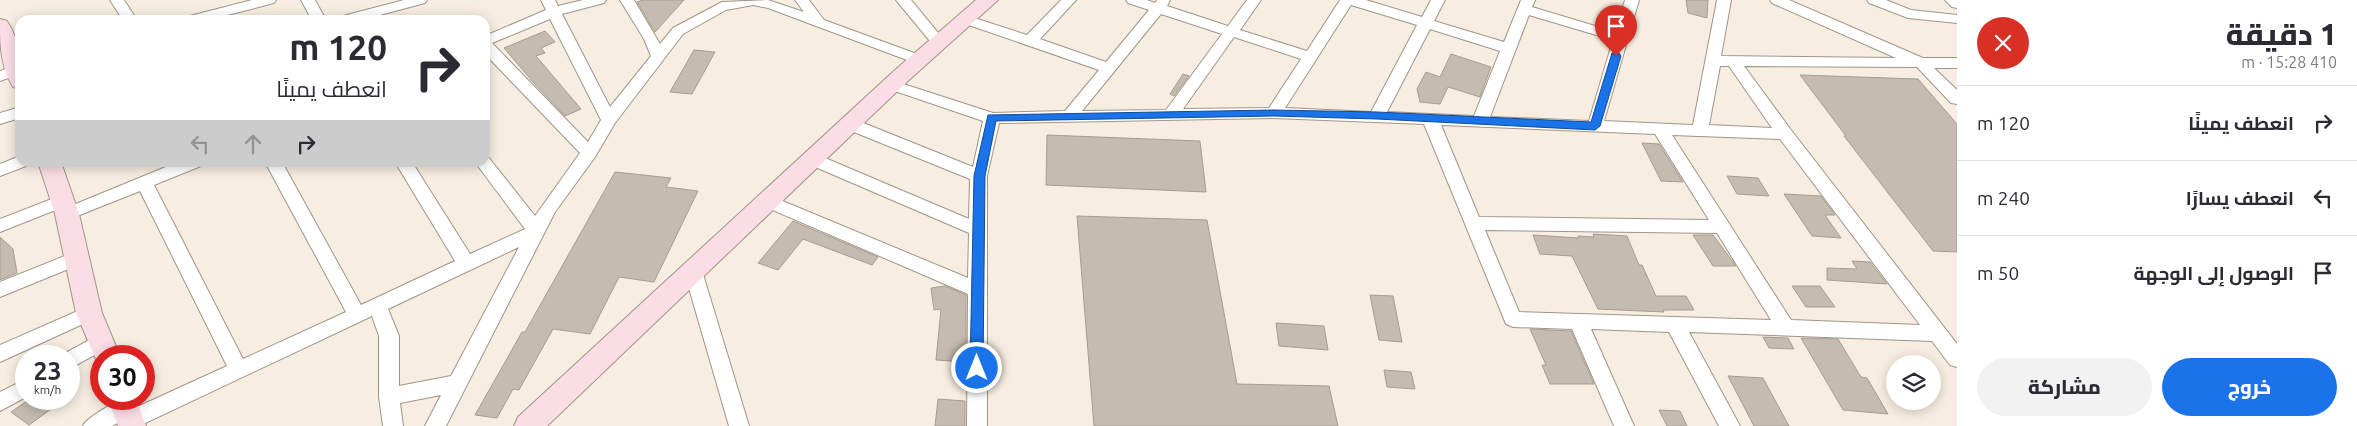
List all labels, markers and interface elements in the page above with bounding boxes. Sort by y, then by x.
pin [1595,5,1637,56]
icon: arrive [1602,12,1630,40]
button: close [1977,17,2029,69]
text: 1 دقيقة [2226,17,2337,51]
text: 120 m [289,27,387,67]
icon: right [405,35,470,100]
text: 410 m · 15:28 [2241,53,2337,71]
text: انعطف يمينًا [276,76,387,101]
icon: right [2309,109,2337,137]
text: 120 m [1977,112,2030,134]
text: انعطف يمينًا [2188,112,2294,134]
icon: left [186,130,214,158]
icon: ahead [239,130,267,158]
icon: right [292,130,320,158]
icon: left [2309,184,2337,212]
text: 240 m [1977,187,2030,209]
text: انعطف يسارًا [2186,187,2294,209]
icon: arrive [2309,259,2337,287]
text: 50 m [1977,262,2019,284]
text: الوصول إلى الوجهة [2134,262,2294,284]
position arrow [950,341,1002,393]
speed limit sign: 30 [90,345,155,410]
map controls [1886,355,1941,410]
button: layers [1886,355,1941,410]
text: 23 [33,357,62,385]
button: مشاركة [1977,358,2152,416]
button: خروج [2162,358,2337,416]
text: km/h [34,383,61,396]

